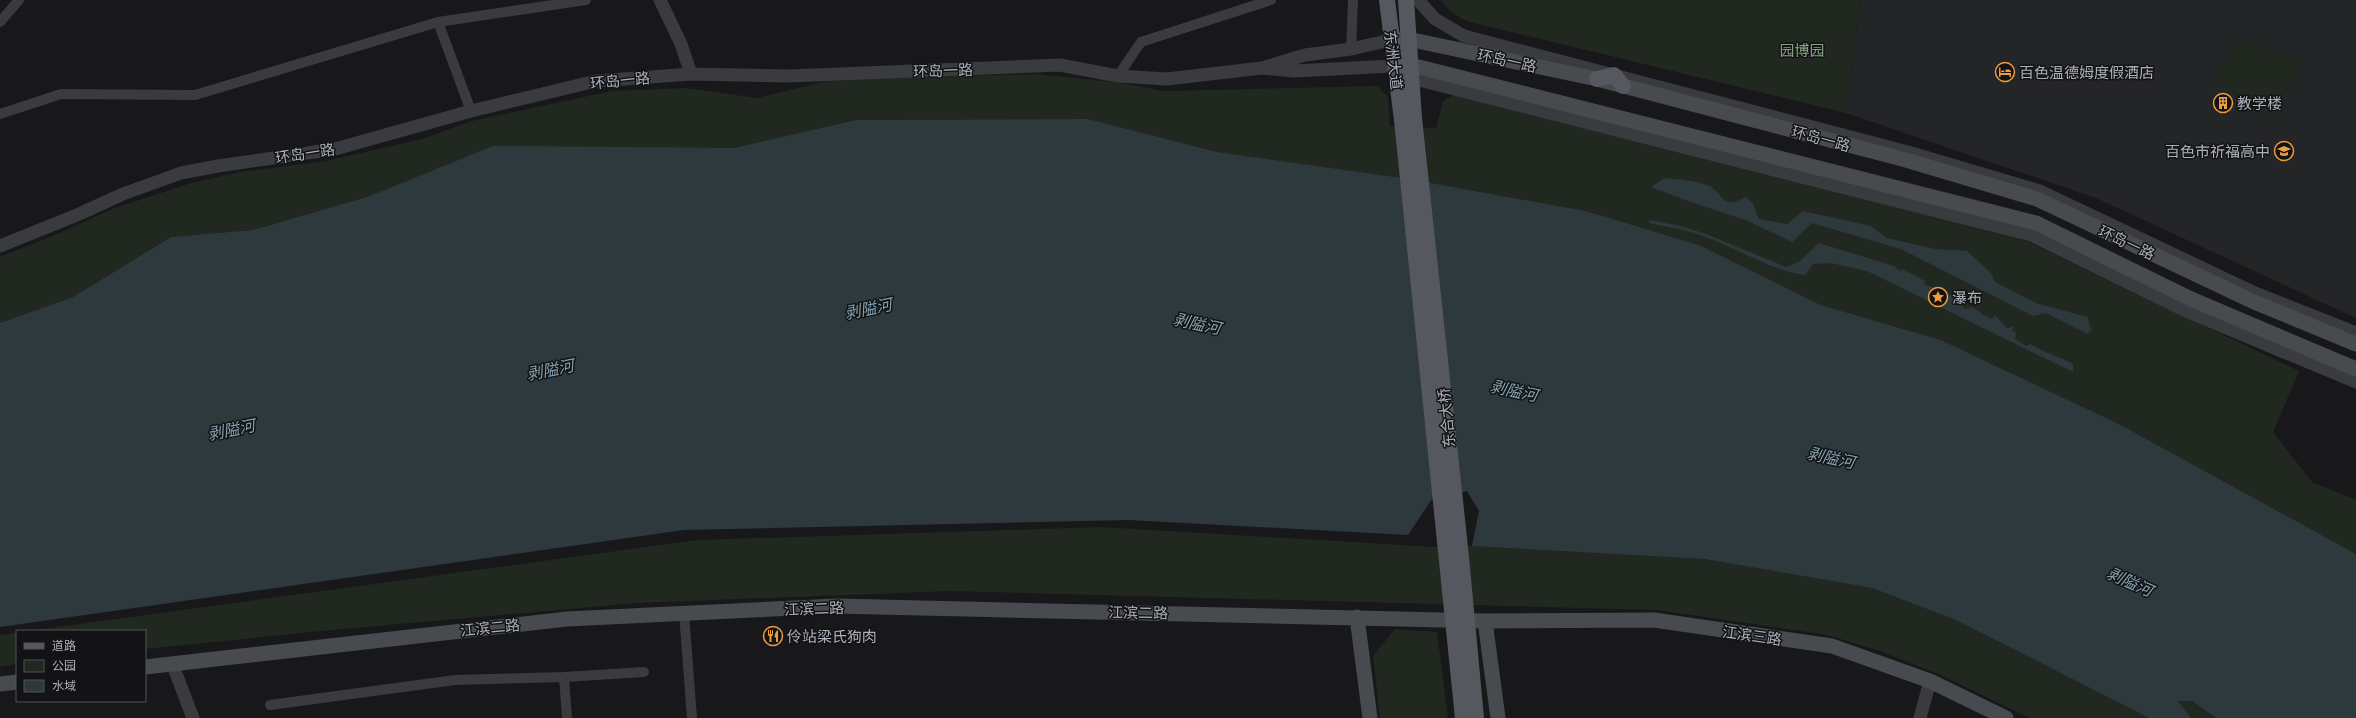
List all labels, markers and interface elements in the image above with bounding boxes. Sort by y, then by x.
street label: 东洲大道 [1381,29,1407,91]
park label: 园博园 [1779,41,1825,59]
street label: 环岛一路 [1476,45,1538,75]
street label: 环岛一路 [913,60,973,80]
hotel icon: 百色温德姆度假酒店 [1994,61,2016,83]
place label: 百色温德姆度假酒店 [2019,63,2154,81]
street label: 环岛一路 [589,68,651,92]
building icon: 教学楼 [2212,92,2234,114]
place label: 教学楼 [2237,94,2282,112]
street label: 环岛一路 [1790,122,1852,154]
street label: 环岛一路 [274,139,336,167]
school or university icon: 百色市祈福高中 [2273,140,2295,162]
place label: 百色市祈福高中 [2165,142,2270,160]
street label: 环岛一路 [2096,221,2158,263]
place icon: 瀑布 [1927,286,1949,308]
place label: 瀑布 [1952,288,1982,306]
water label: 剥隘河 [843,294,896,322]
water label: 剥隘河 [1172,309,1225,338]
water label: 剥隘河 [525,355,578,383]
water label: 剥隘河 [1489,376,1542,405]
street label: 东合大桥 [1434,387,1458,449]
water label: 剥隘河 [206,415,259,443]
water label: 剥隘河 [1806,443,1859,472]
water label: 剥隘河 [2104,563,2159,601]
street label: 江滨二路 [784,598,844,618]
street label: 江滨二路 [1108,602,1168,622]
street label: 江滨二路 [459,615,521,639]
street label: 江滨三路 [1721,622,1783,648]
restaurant icon: 伶站梁氏狗肉 [762,625,784,647]
place label: 伶站梁氏狗肉 [787,627,877,645]
legend [16,630,146,702]
text: 道路 [52,638,76,652]
text: 公园 [52,658,76,672]
text: 水域 [52,678,76,692]

